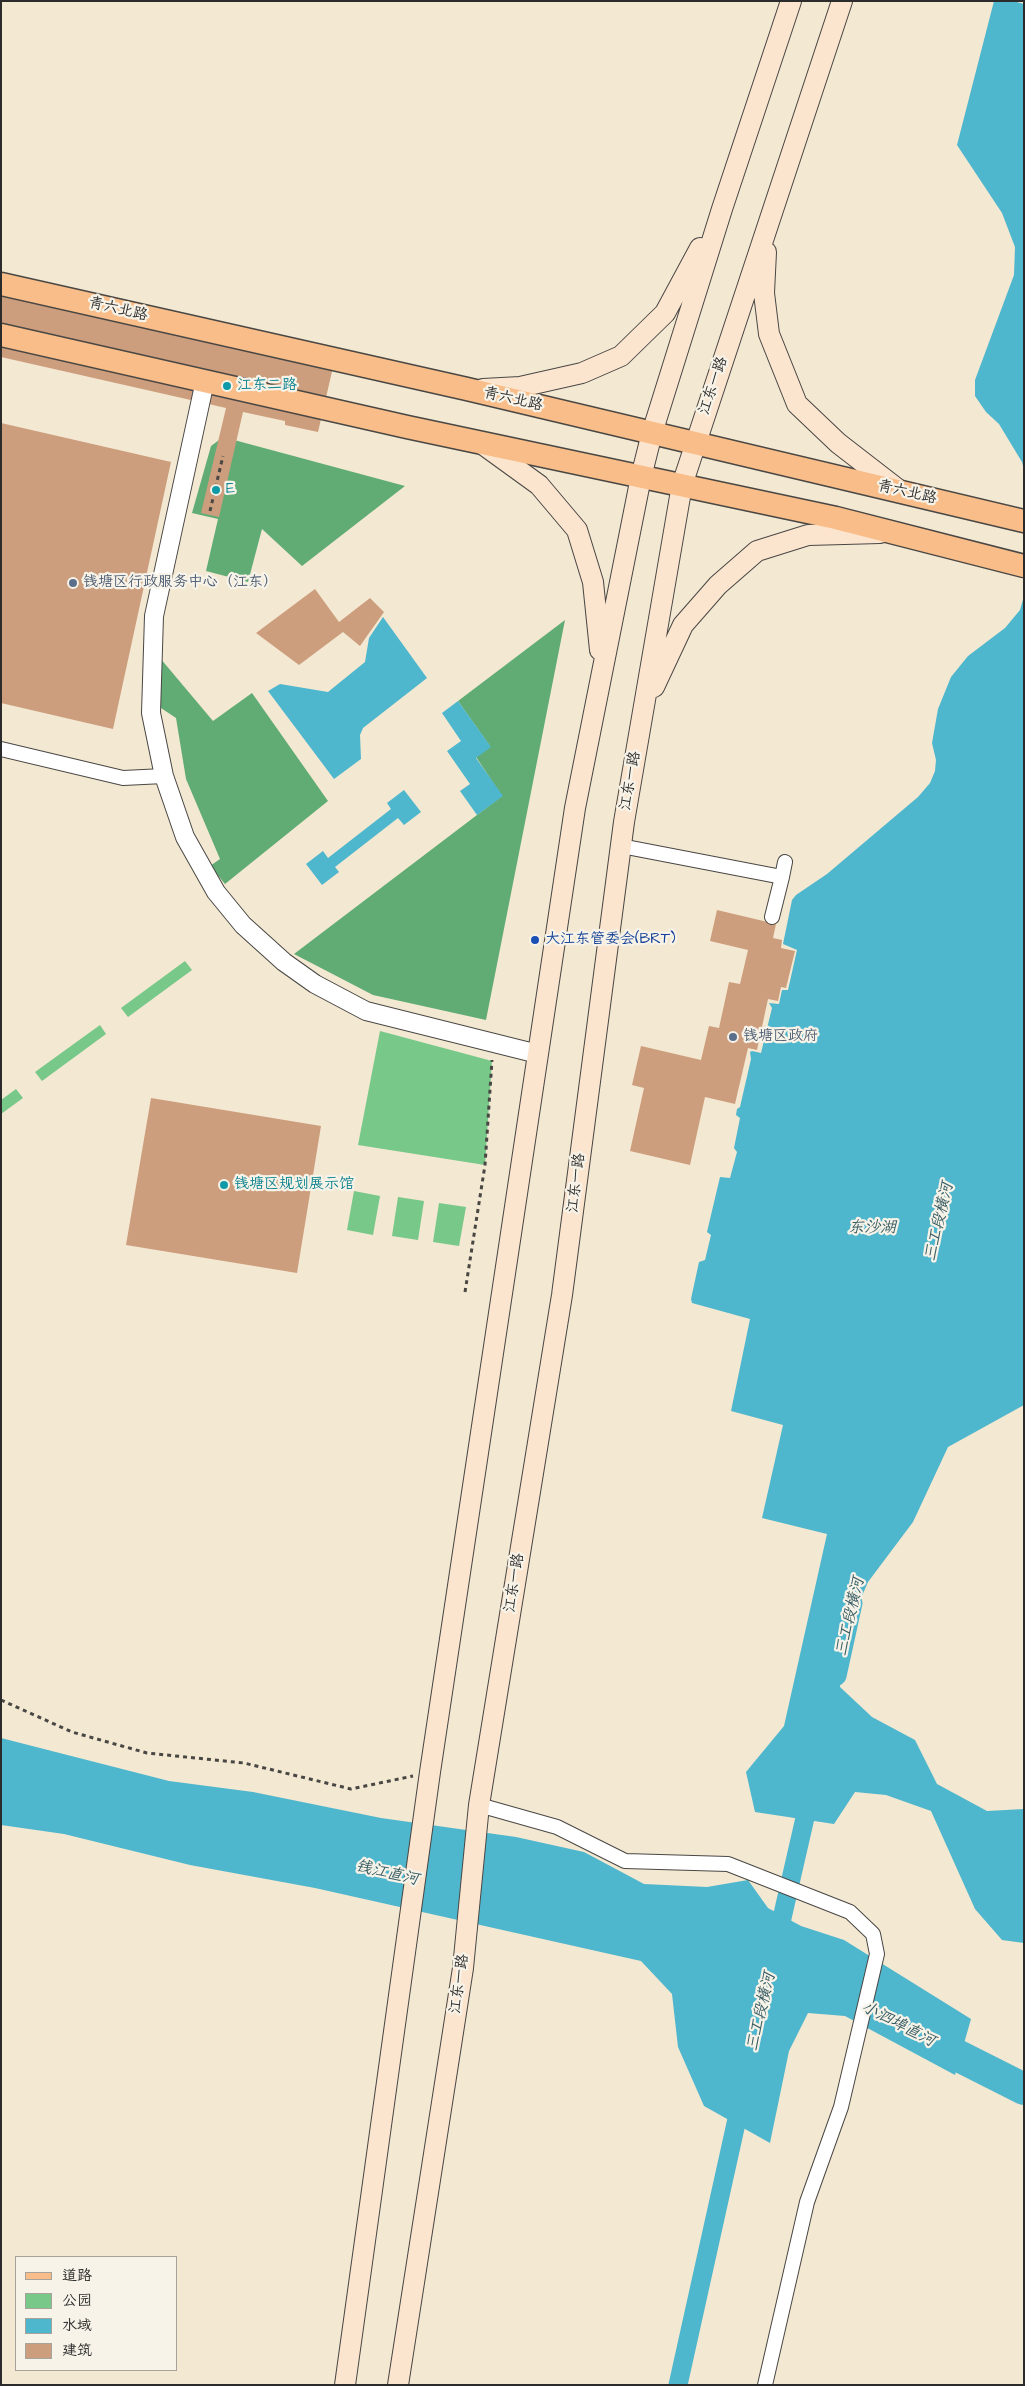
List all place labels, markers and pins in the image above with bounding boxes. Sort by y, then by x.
place label: 江东二路 [237,377,297,395]
marker: 江东二路 [221,380,233,392]
place label: E [226,481,235,499]
marker: E [210,484,222,496]
place label: 钱塘区行政服务中心（江东） [83,574,278,592]
marker: 钱塘区行政服务中心（江东） [67,577,79,589]
place label: 大江东管委会(BRT) [545,931,675,949]
marker: 大江东管委会(BRT) [529,934,541,946]
place label: 钱塘区政府 [743,1028,818,1046]
marker: 钱塘区政府 [727,1031,739,1043]
place label: 钱塘区规划展示馆 [234,1176,354,1194]
marker: 钱塘区规划展示馆 [218,1179,230,1191]

